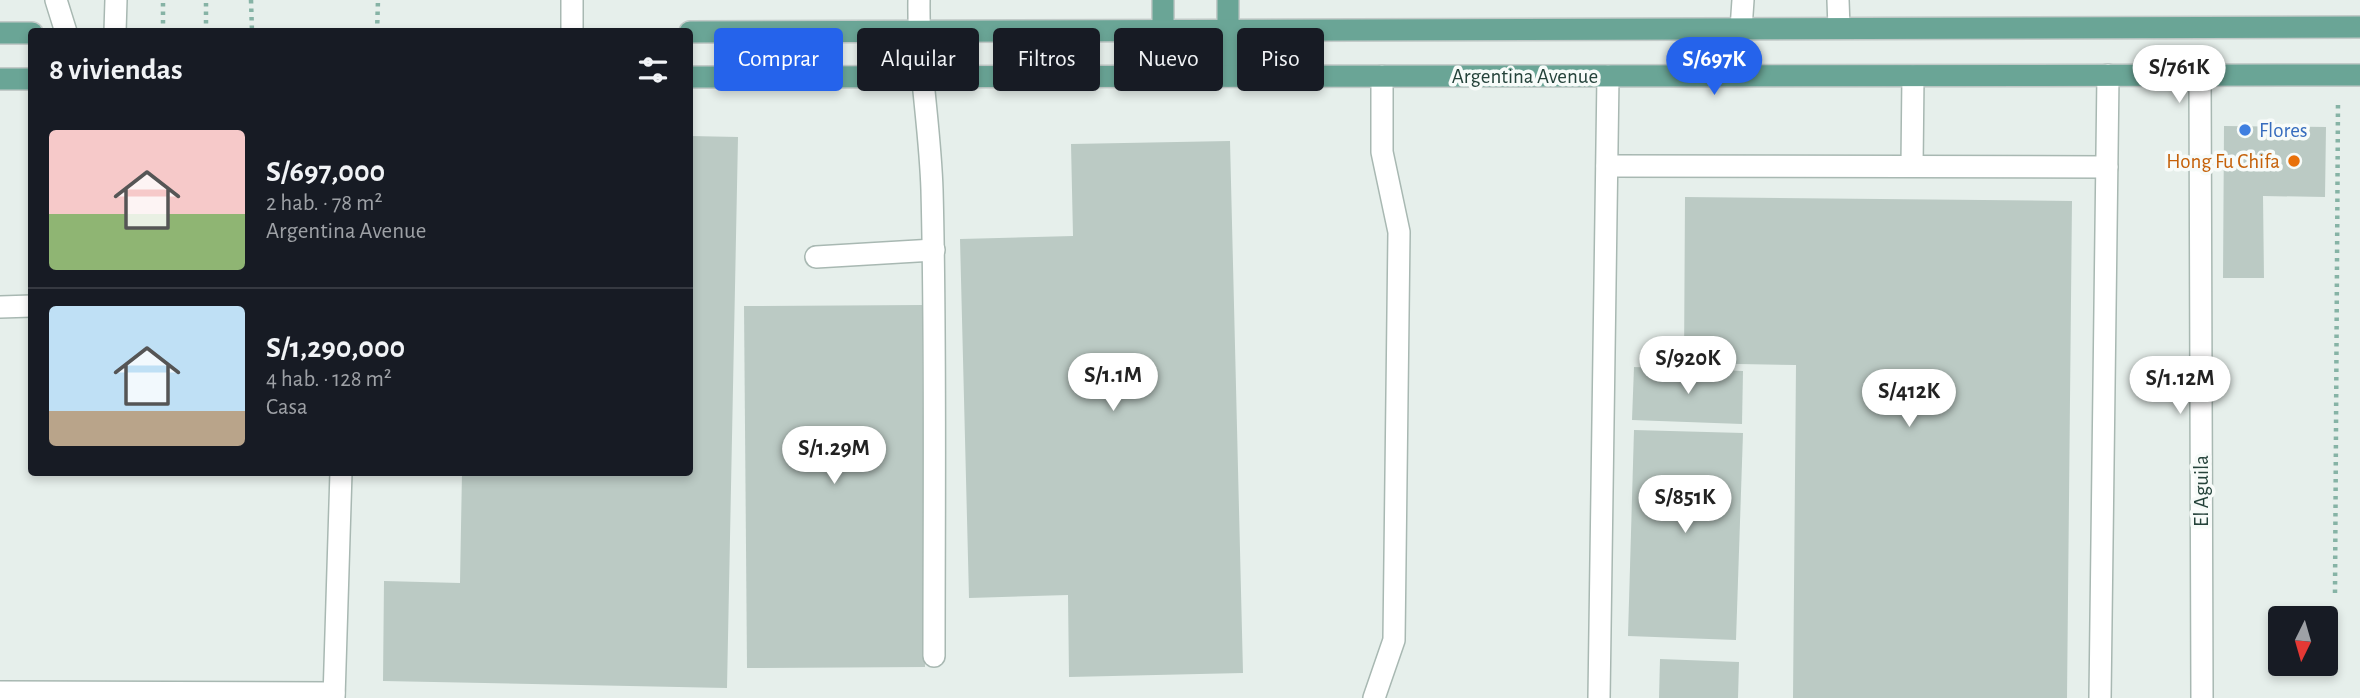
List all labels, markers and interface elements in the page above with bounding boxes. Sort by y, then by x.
chip: Comprar [714,28,843,91]
chip: Alquilar [857,28,979,91]
chip: Filtros [993,28,1100,91]
chip: Nuevo [1114,28,1223,91]
chip: Piso [1237,28,1324,91]
pin: S/697K [1657,38,1771,97]
pin: S/761K [2122,46,2236,105]
text: S/697K [1682,48,1746,71]
icon: filters [634,51,672,89]
text: 8 viviendas [49,55,182,85]
text: S/761K [2149,56,2209,79]
street label: Argentina Avenue [1452,66,1598,87]
place label: Flores [2259,120,2308,141]
marker: Flores [2237,122,2253,138]
place label: Hong Fu Chifa [2166,151,2280,172]
marker: Hong Fu Chifa [2286,153,2302,169]
text: S/697,000 [266,157,385,187]
icon: home [105,158,189,242]
text: 2 hab. · 78 m² [266,192,382,215]
text: Argentina Avenue [266,220,426,243]
text: S/1,290,000 [266,333,405,363]
icon: home [105,334,189,418]
pin: S/920K [1631,336,1745,396]
text: S/920K [1655,347,1721,370]
pin: S/1.1M [1056,354,1170,413]
pin: S/1.12M [2115,356,2245,416]
text: S/1.1M [1084,364,1142,387]
text: S/1.12M [2146,367,2214,390]
text: 4 hab. · 128 m² [266,368,392,391]
pin: S/412K [1852,370,1966,429]
text: S/412K [1878,380,1940,403]
text: Casa [266,396,308,419]
pin: S/1.29M [769,426,899,486]
text: S/1.29M [798,437,870,460]
street label: El Aguila [2191,455,2212,527]
pin: S/851K [1628,476,1742,535]
text: S/851K [1655,486,1715,509]
north arrow [2268,606,2338,676]
map controls [2268,606,2338,676]

